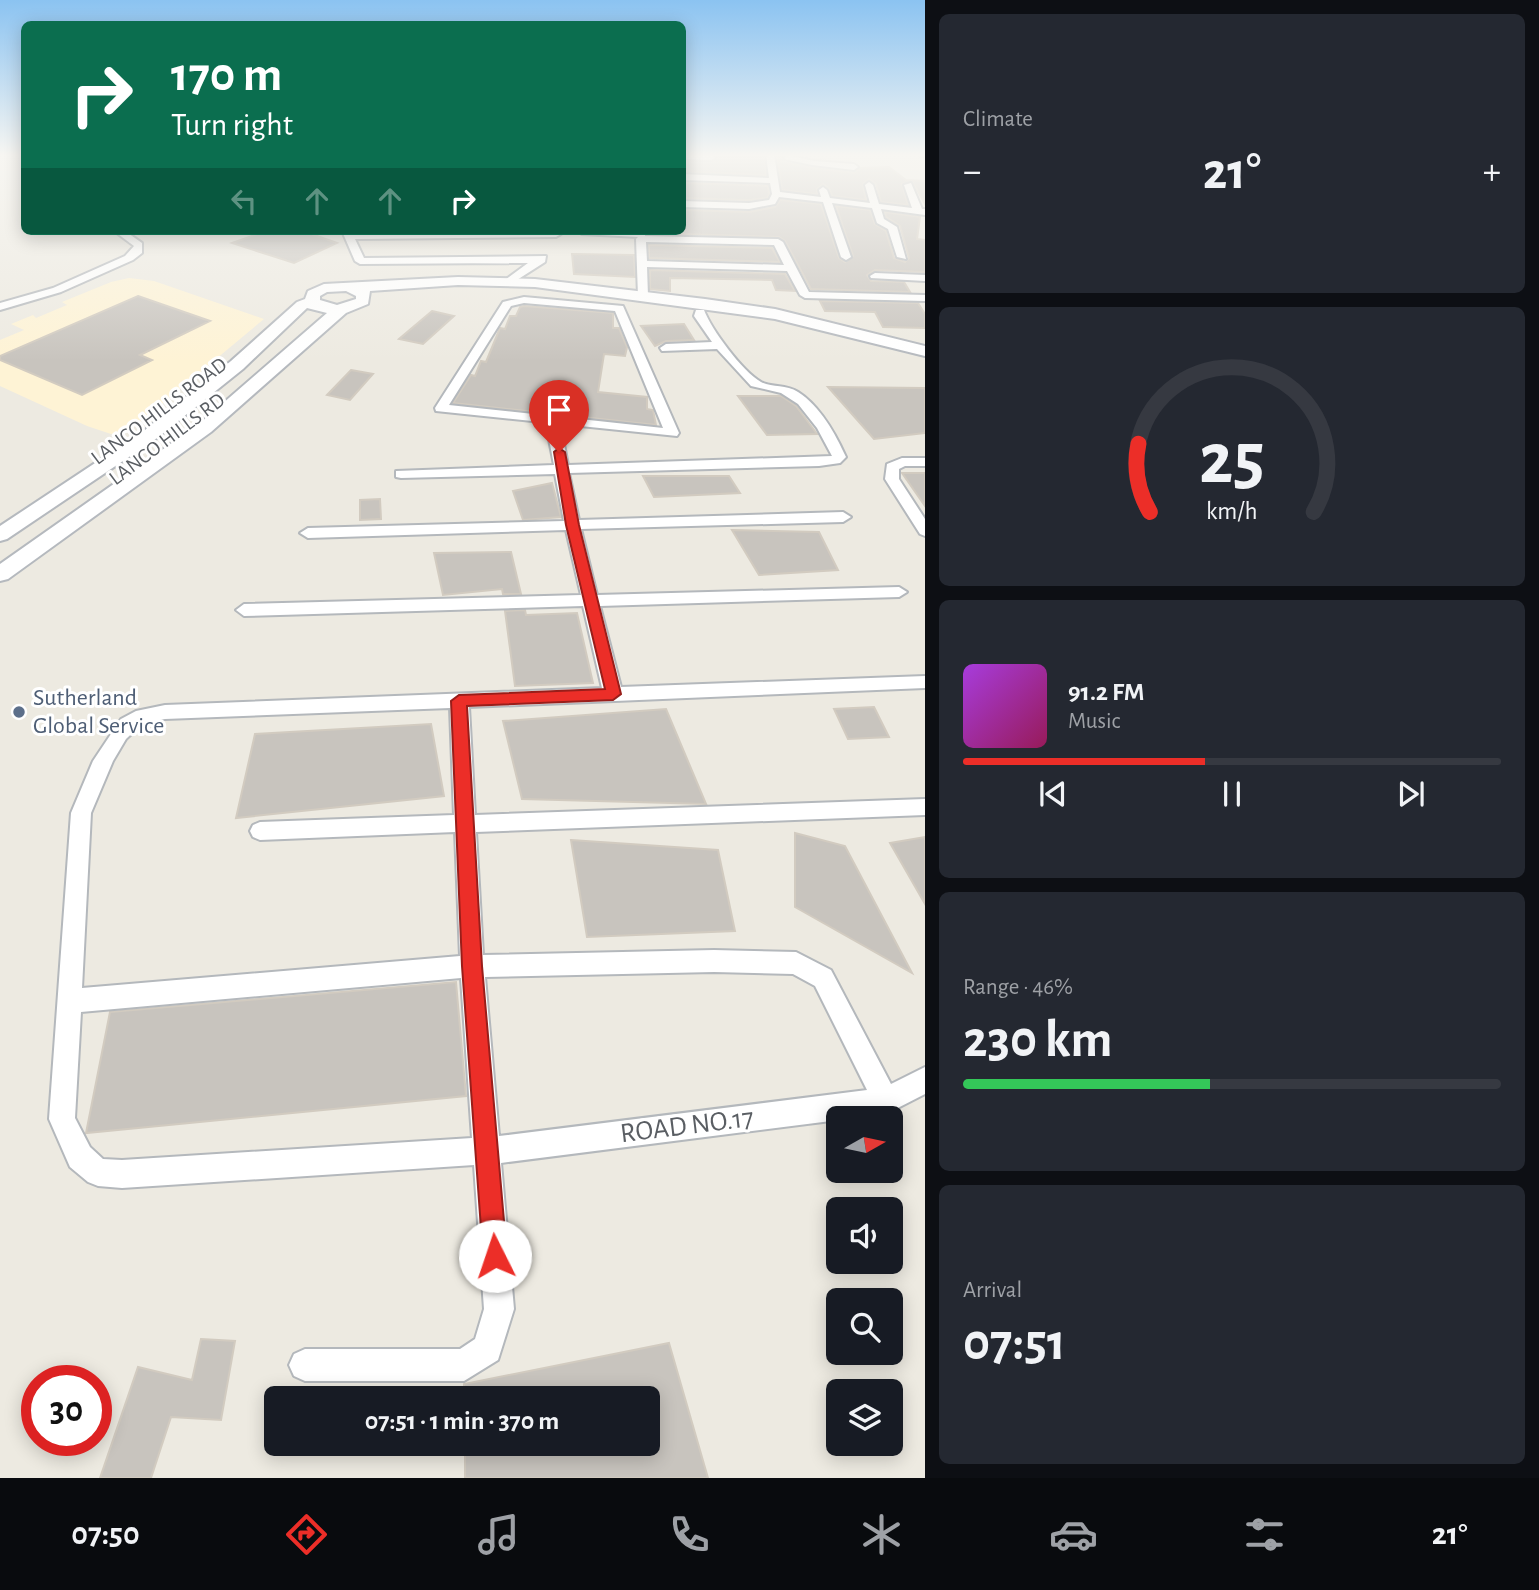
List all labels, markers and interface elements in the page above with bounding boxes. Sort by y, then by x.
icon: right [56,49,147,140]
text: 170 m [171,51,282,100]
text: Climate [963,108,1033,131]
text: Turn right [171,109,293,141]
text: 21° [1203,146,1261,198]
text: − [963,153,981,191]
text: + [1483,153,1501,191]
icon: left [225,182,263,220]
icon: ahead [298,182,336,220]
icon: ahead [371,182,409,220]
icon: right [444,182,482,220]
street label: LANCO HILLS ROAD [87,353,231,469]
pin [529,380,589,452]
street label: LANCO HILLS RD [105,389,229,489]
icon: arrive [540,391,578,429]
text: 25 [1199,425,1265,498]
text: km/h [1206,499,1258,524]
text: 91.2 FM [1068,679,1144,705]
place label: Sutherland Global Service [33,686,164,738]
marker: Sutherland Global Service [11,704,27,720]
text: Music [1068,710,1120,733]
icon: previous [1034,775,1072,813]
icon: pause [1213,775,1251,813]
icon: next [1392,775,1430,813]
text: Range · 46% [963,976,1073,999]
text: 230 km [963,1014,1113,1066]
street label: ROAD NO.17 [619,1104,755,1148]
north arrow [826,1106,903,1183]
map controls [826,1106,903,1456]
button: sound [826,1197,903,1274]
position arrow [458,1219,532,1293]
text: Arrival [963,1279,1022,1302]
button: search [826,1288,903,1365]
text: 07:51 [963,1317,1066,1369]
speed limit sign: 30 [21,1365,112,1456]
button: layers [826,1379,903,1456]
text: 07:51 · 1 min · 370 m [365,1408,559,1434]
icon: directions [282,1510,331,1559]
icon: music [474,1510,523,1559]
icon: phone [665,1510,714,1559]
icon: climate [857,1510,906,1559]
icon: car [1049,1510,1098,1559]
icon: filters [1240,1510,1289,1559]
text: 07:50 [71,1518,140,1550]
text: 21° [1432,1518,1468,1550]

